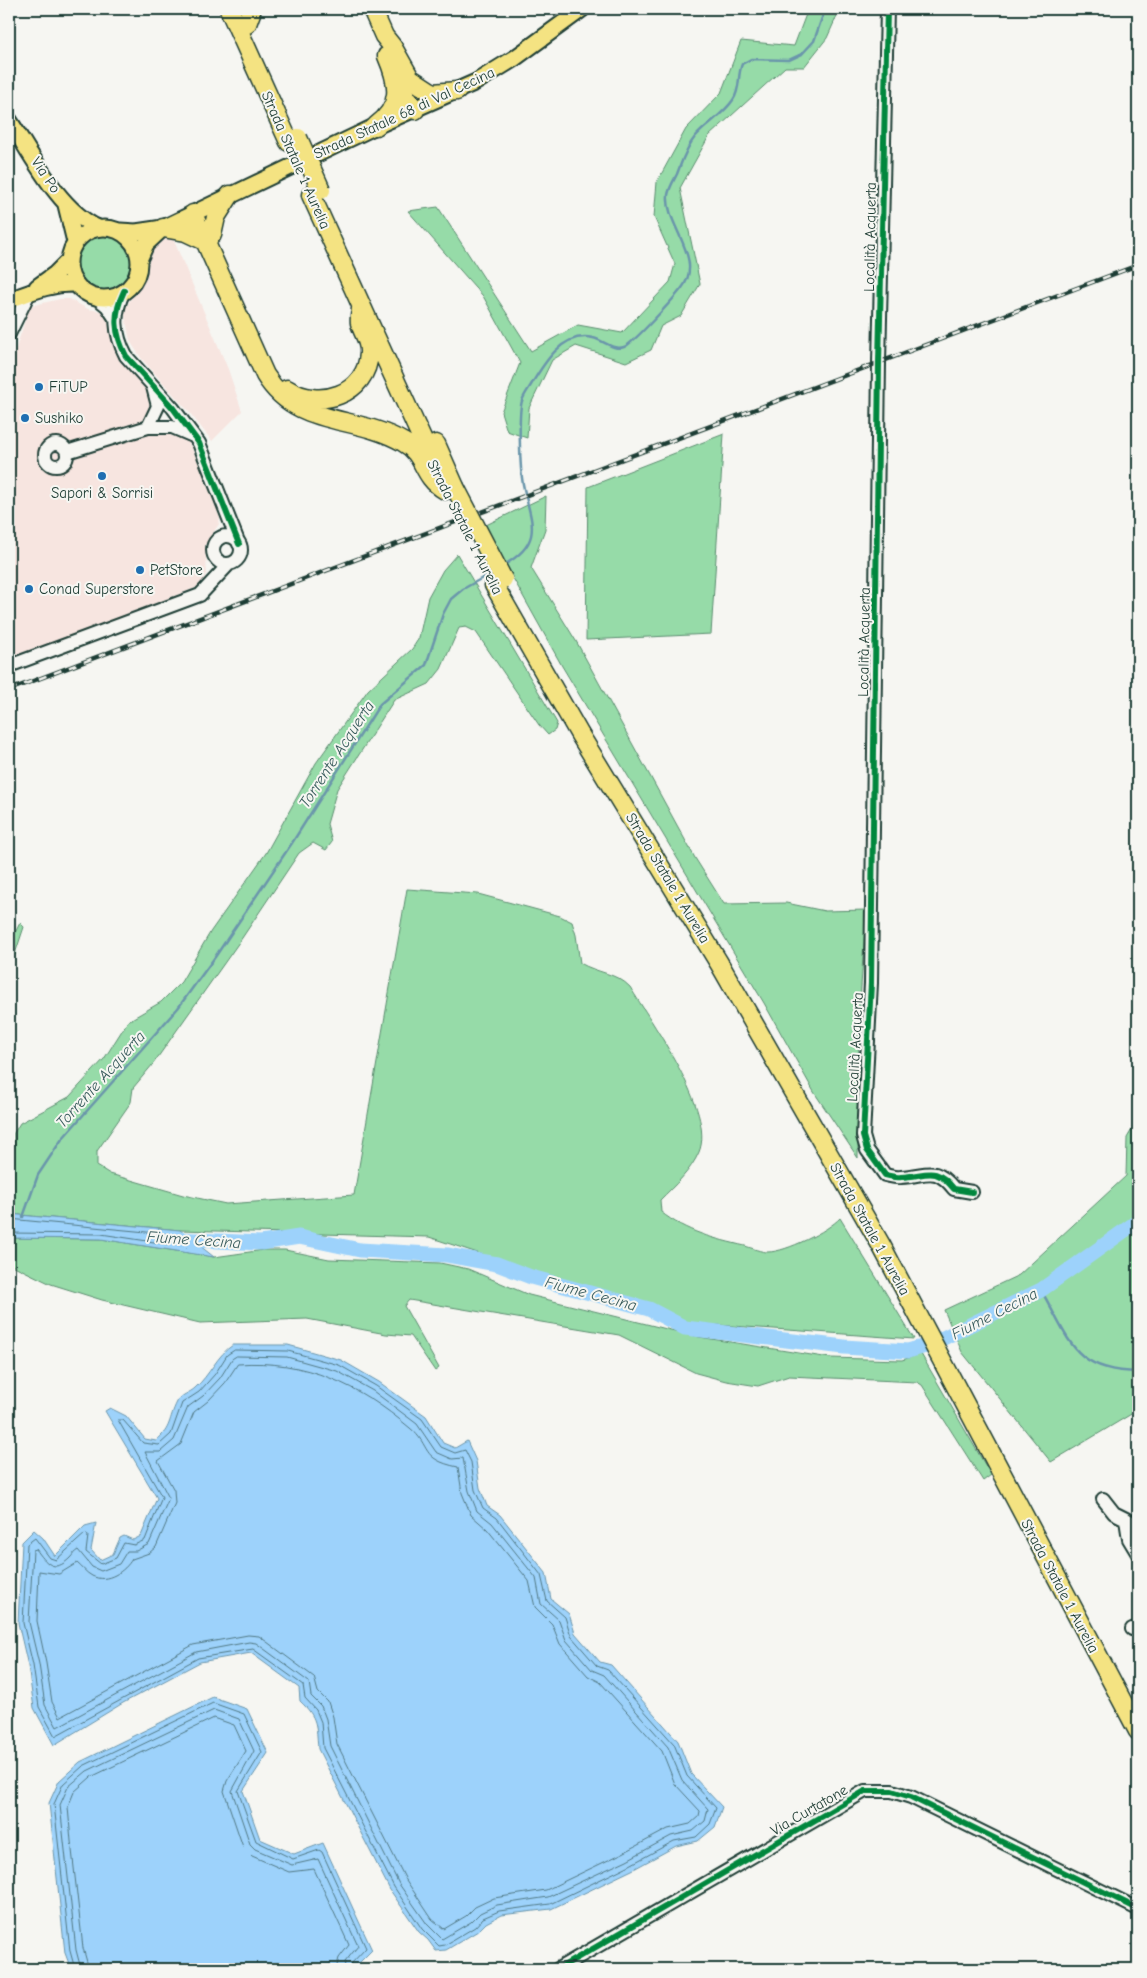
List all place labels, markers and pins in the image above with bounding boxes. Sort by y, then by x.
place label: FiTUP [49,378,88,396]
marker: FiTUP [33,381,45,393]
place label: Sushiko [35,409,84,427]
marker: Sushiko [19,412,31,424]
marker: Sapori & Sorrisi [96,470,108,482]
place label: Sapori & Sorrisi [51,484,153,502]
place label: PetStore [150,561,203,579]
marker: PetStore [134,564,146,576]
place label: Conad Superstore [39,580,154,598]
marker: Conad Superstore [23,583,35,595]

